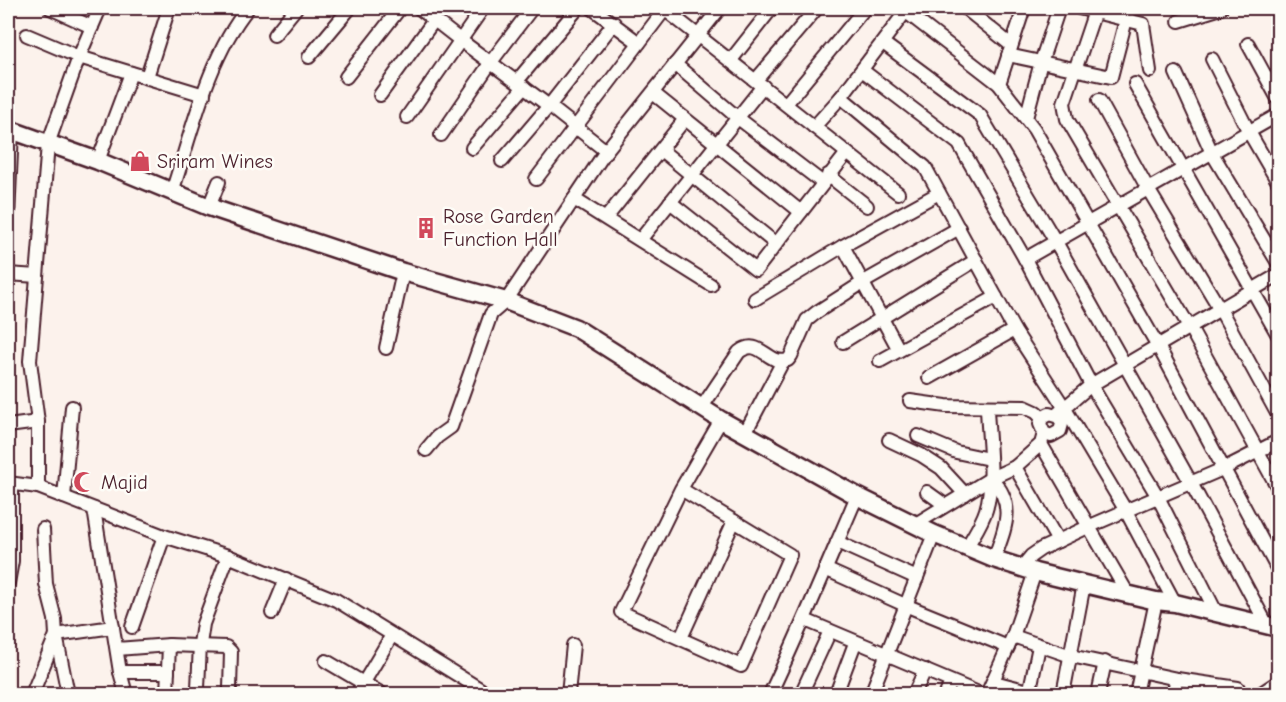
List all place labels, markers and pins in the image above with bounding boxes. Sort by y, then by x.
shop icon: Sriram Wines [128,149,152,173]
place label: Sriram Wines [157,150,273,173]
place label: Rose Garden Function Hall [443,205,558,251]
building icon: Rose Garden Function Hall [414,216,438,240]
mosque icon: Majid [72,470,96,494]
place label: Majid [101,471,148,494]

